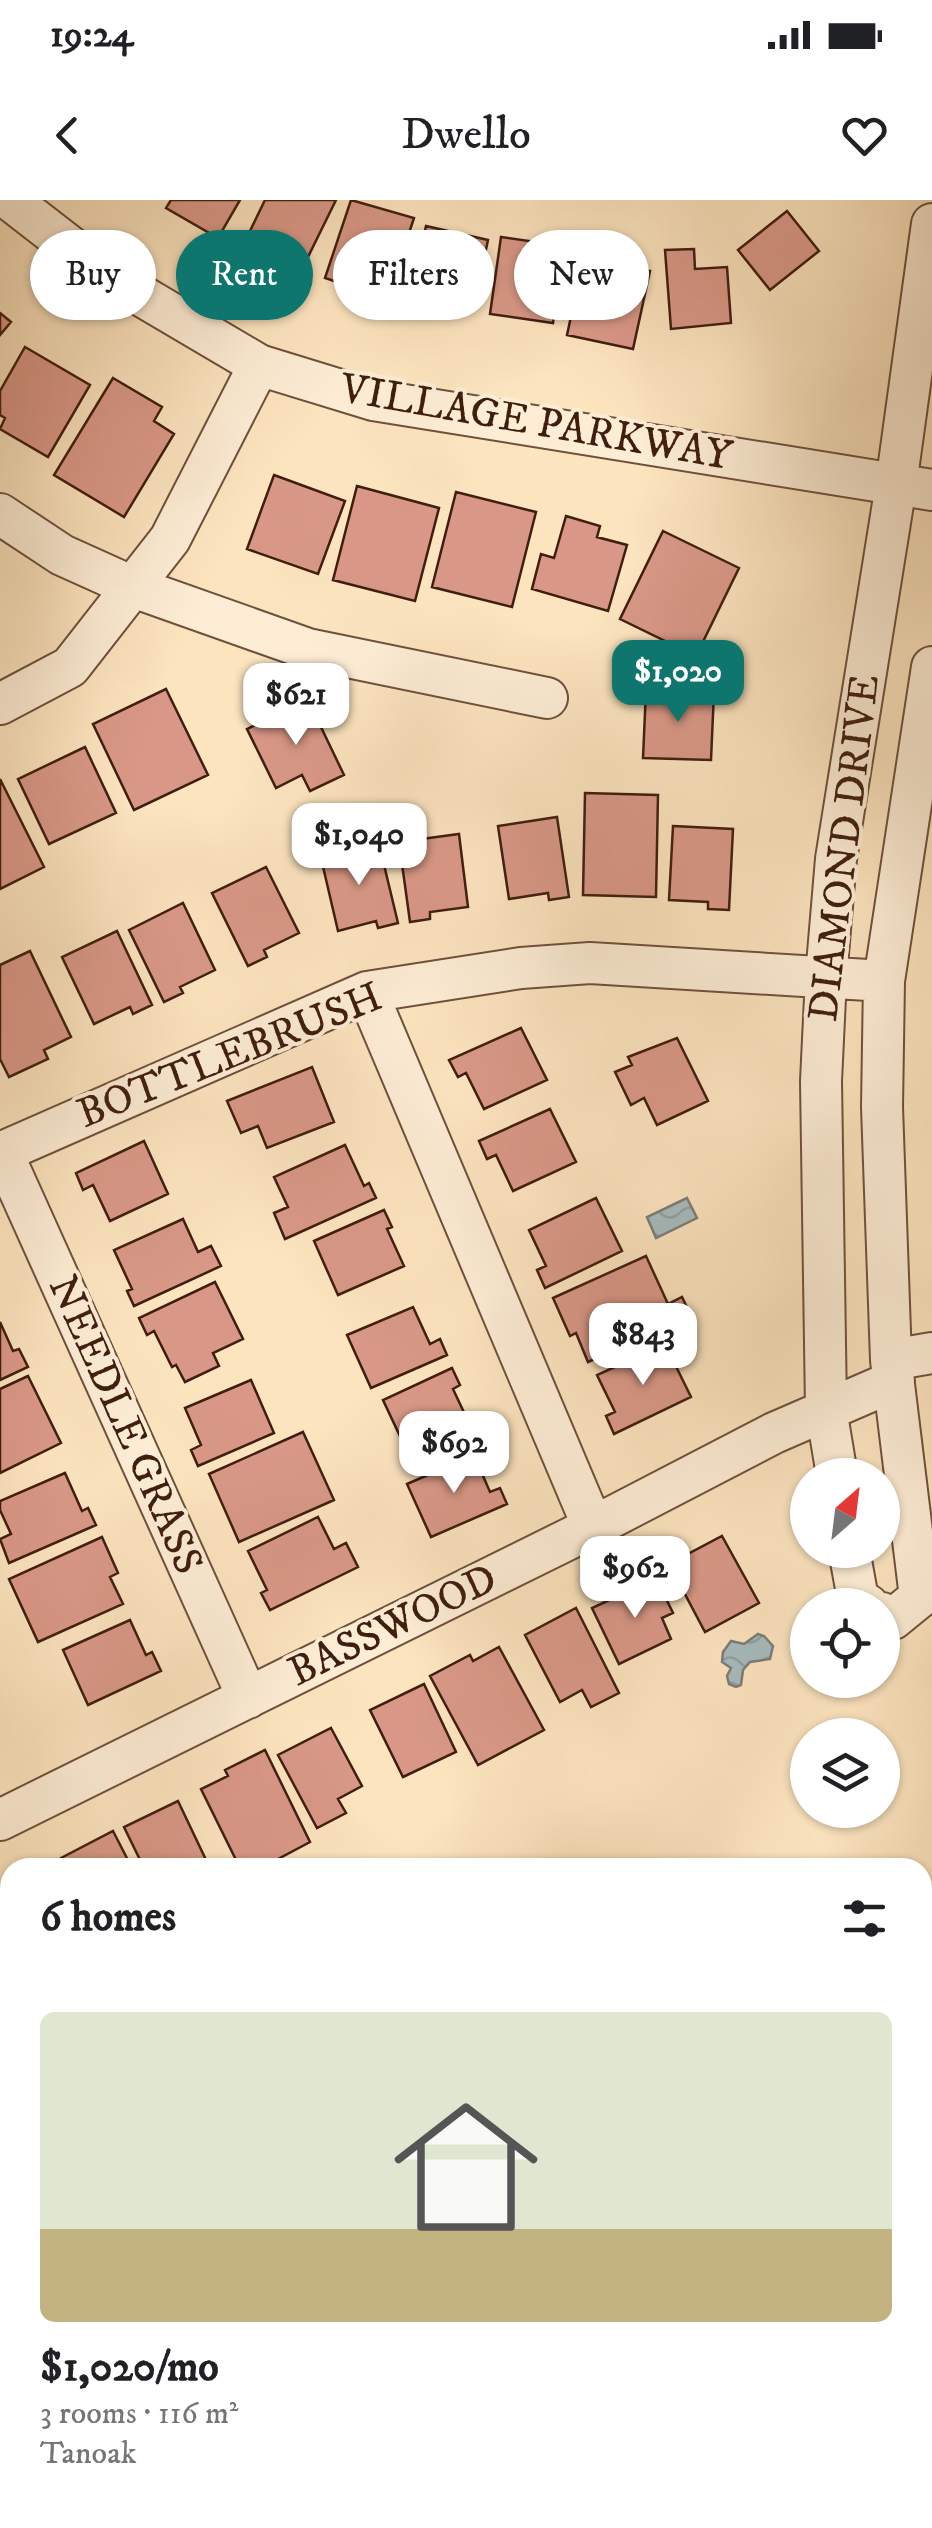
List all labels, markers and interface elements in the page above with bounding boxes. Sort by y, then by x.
text: 19:24 [50,11,133,59]
text: Dwello [401,107,531,163]
icon: back [40,108,95,163]
icon: heart [837,108,892,163]
chip: Buy [30,230,156,320]
chip: Rent [176,230,313,320]
chip: Filters [333,230,494,320]
chip: New [514,230,649,320]
street label: VILLAGE PARKWAY [335,363,736,483]
pin: $1,020 [597,640,759,725]
text: $1,020 [634,652,722,692]
pin: $621 [237,663,355,748]
street label: DIAMOND DRIVE [798,671,892,1025]
text: $621 [265,675,327,715]
pin: $1,040 [278,803,440,888]
text: $1,040 [314,815,404,855]
street label: BOTTLEBRUSH [70,971,390,1141]
street label: NEEDLE GRASS [36,1267,214,1583]
pin: $843 [584,1303,702,1388]
text: $843 [611,1315,675,1355]
pin: $692 [395,1411,513,1496]
text: $692 [421,1423,487,1463]
north arrow [790,1458,900,1568]
map controls [790,1458,900,1828]
pin: $962 [576,1536,694,1621]
text: $962 [602,1548,668,1588]
street label: BASSWOOD [280,1553,506,1699]
button: locate [790,1588,900,1698]
button: layers [790,1718,900,1828]
icon: filters [837,1891,892,1946]
text: 6 homes [40,1892,176,1944]
icon: home [376,2077,556,2257]
text: $1,020/mo [40,2342,219,2394]
text: 3 rooms · 116 m² [40,2394,238,2434]
text: Tanoak [40,2434,137,2474]

